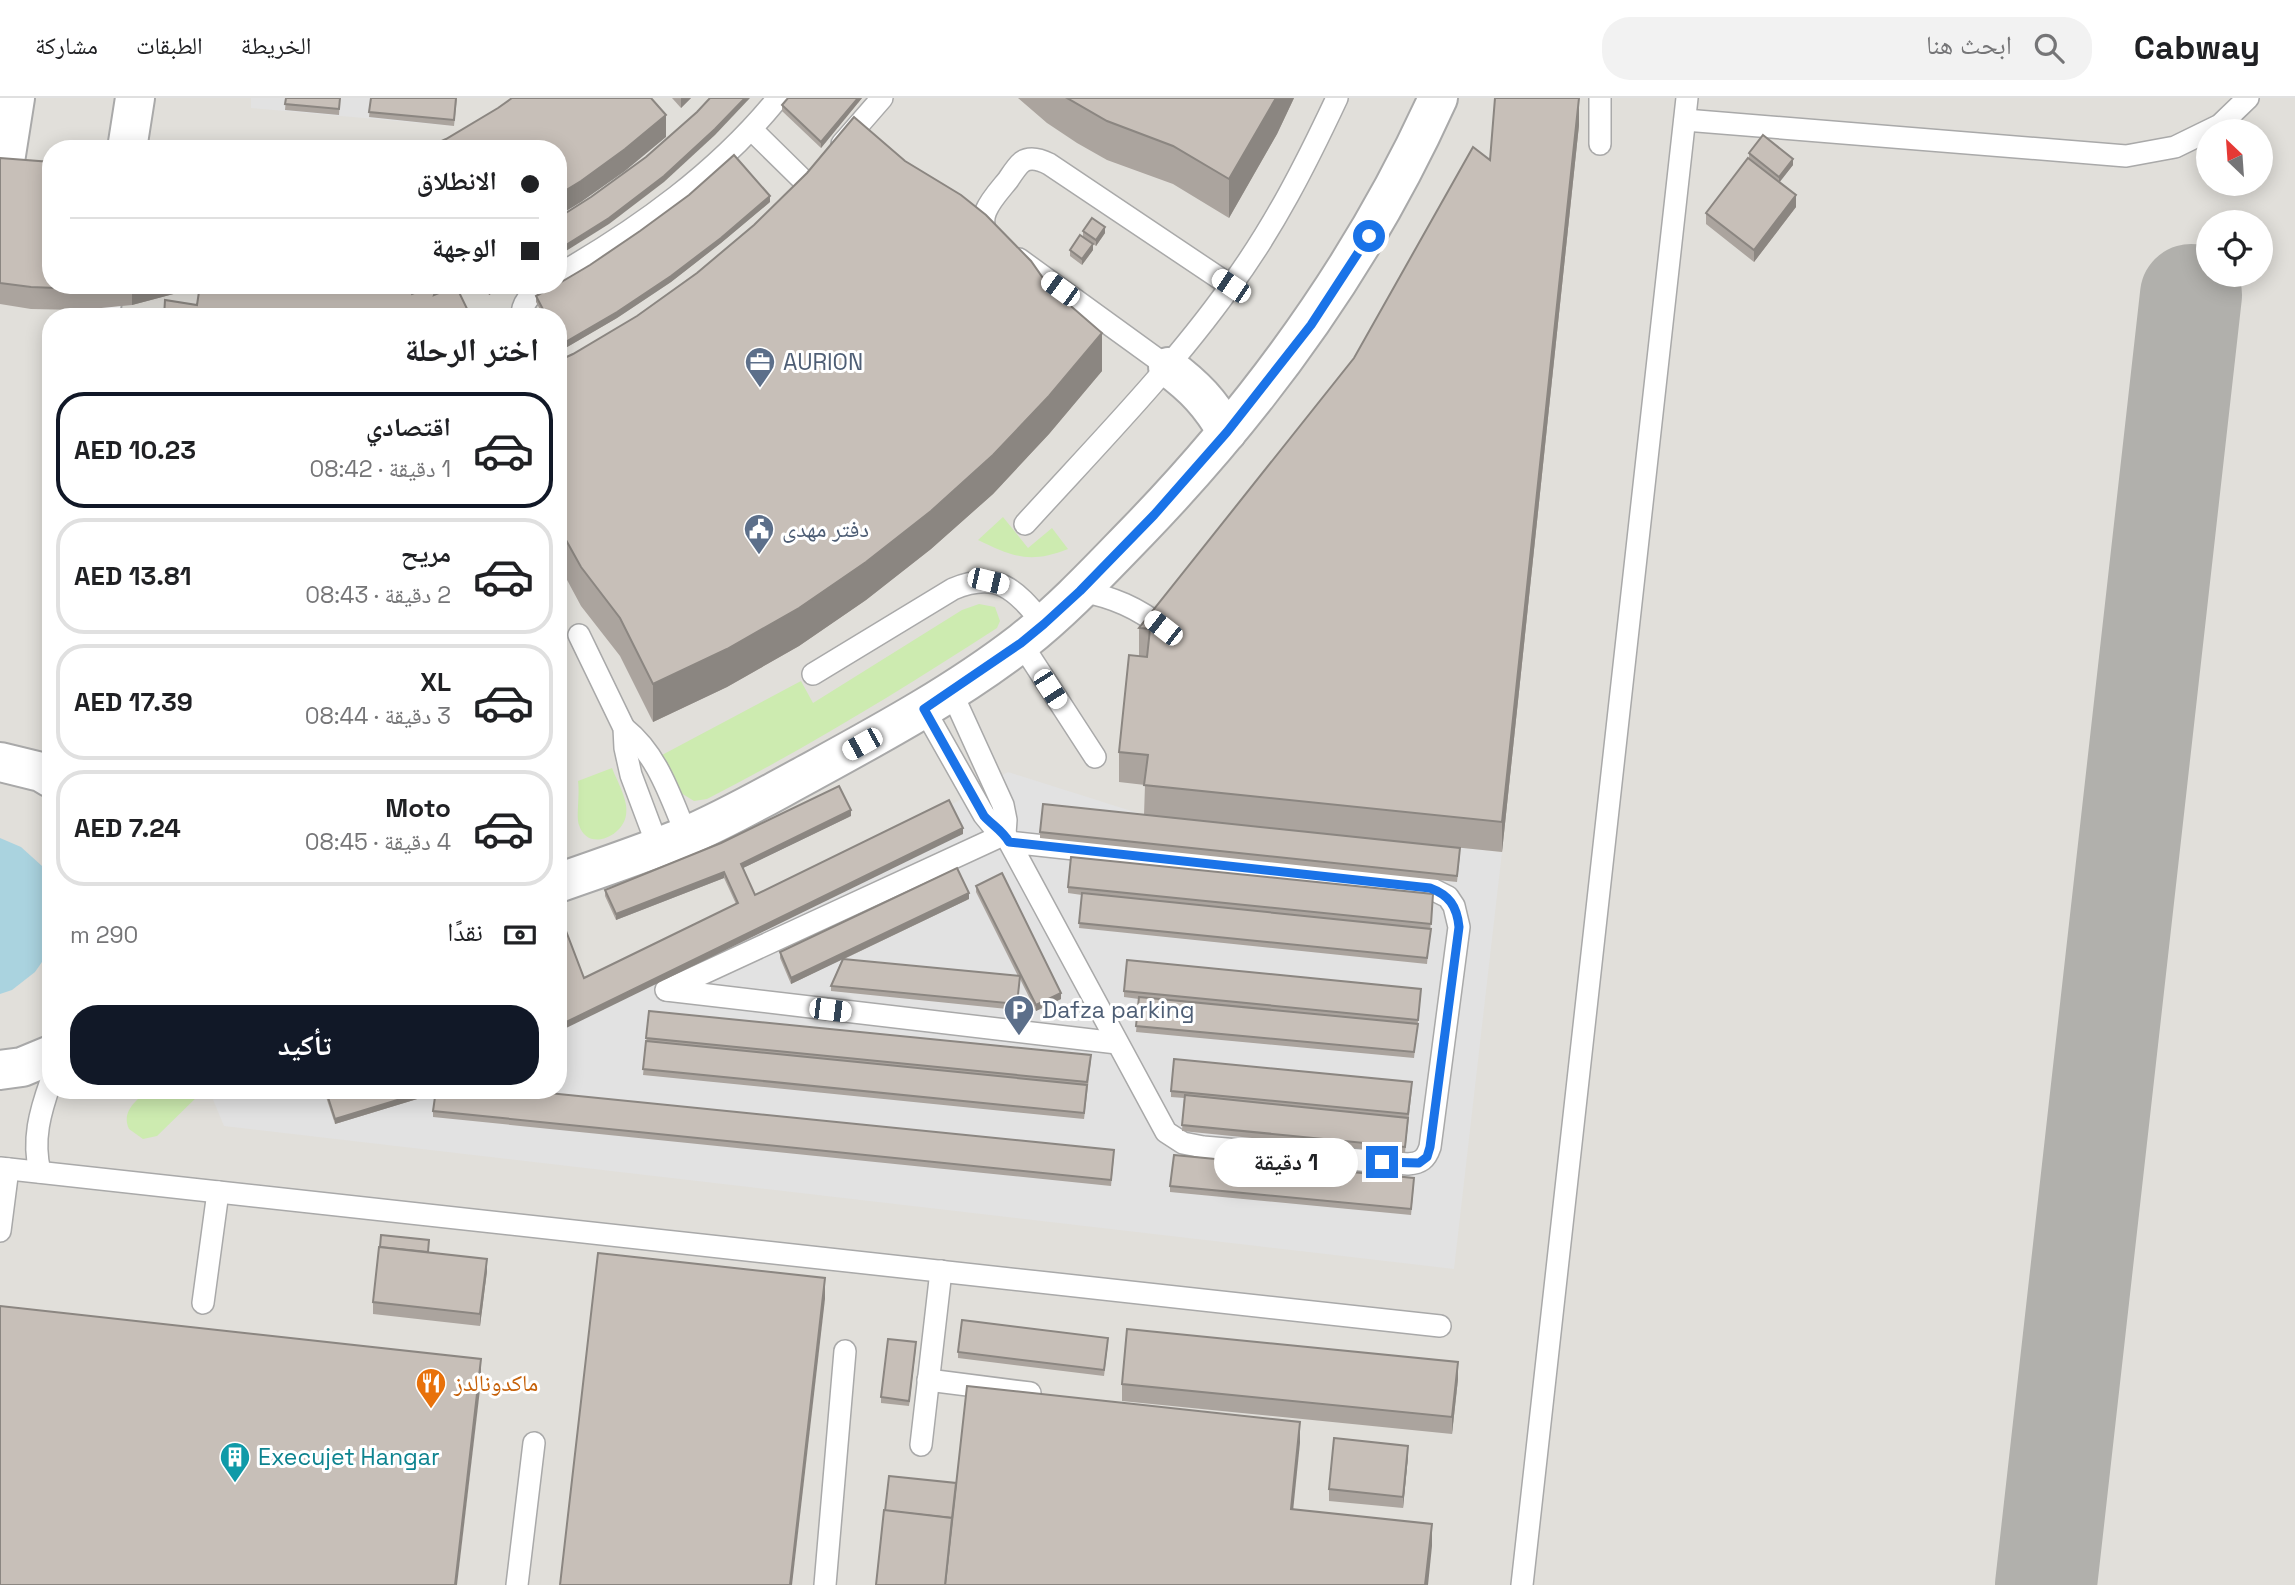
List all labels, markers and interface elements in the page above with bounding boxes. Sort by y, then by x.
search box [1602,17,2092,80]
text: Cabway [2134,27,2260,69]
text: ابحث هنا [1926,28,2012,62]
icon: search [2030,29,2068,67]
text: مشاركة [35,30,98,61]
text: الطبقات [136,30,203,61]
text: الخريطة [241,30,311,61]
north arrow [2196,119,2273,196]
map controls [2196,119,2273,287]
text: الانطلاق [417,164,497,198]
button: locate [2196,210,2273,287]
route start [1353,220,1385,252]
text: الوجهة [432,231,497,265]
car [1208,266,1255,306]
car [1037,268,1084,310]
text: اختر الرحلة [405,330,539,370]
office icon: AURION [743,345,777,389]
place label: AURION [783,347,863,377]
text: اقتصادي [366,410,451,444]
icon: car [472,419,535,482]
text: AED 10.23 [74,433,196,467]
text: 1 دقيقة · 08:42 [309,454,451,484]
public building icon: دفتر مهدى [742,512,776,556]
place label: دفتر مهدى [782,514,869,544]
text: مريح [401,536,451,570]
icon: car [472,545,535,608]
text: AED 13.81 [74,559,191,593]
car [966,566,1011,596]
text: 2 دقيقة · 08:43 [305,580,451,610]
car [1140,607,1187,649]
text: XL [420,665,451,699]
car [1030,666,1071,712]
icon: car [472,671,535,734]
text: AED 17.39 [74,685,193,719]
text: 3 دقيقة · 08:44 [305,701,451,731]
car [839,725,886,763]
text: Moto [385,791,451,825]
icon: car [472,797,535,860]
text: AED 7.24 [74,811,181,845]
text: 4 دقيقة · 08:45 [305,827,451,857]
text: نقدًا [447,915,483,949]
icon: cash [501,916,539,954]
text: 290 m [70,920,138,950]
parking icon: Dafza parking [1002,993,1036,1037]
place label: Dafza parking [1042,995,1195,1025]
car [808,997,853,1023]
button: تأكيد [70,1005,539,1085]
callout: 1 دقيقة [1214,1138,1358,1186]
route end [1366,1146,1398,1178]
text: 1 دقيقة [1254,1147,1318,1177]
restaurant icon: ماكدونالدز [414,1366,448,1410]
place label: ماكدونالدز [453,1368,538,1398]
building icon: Execujet Hangar [218,1440,252,1484]
place label: Execujet Hangar [258,1442,440,1472]

